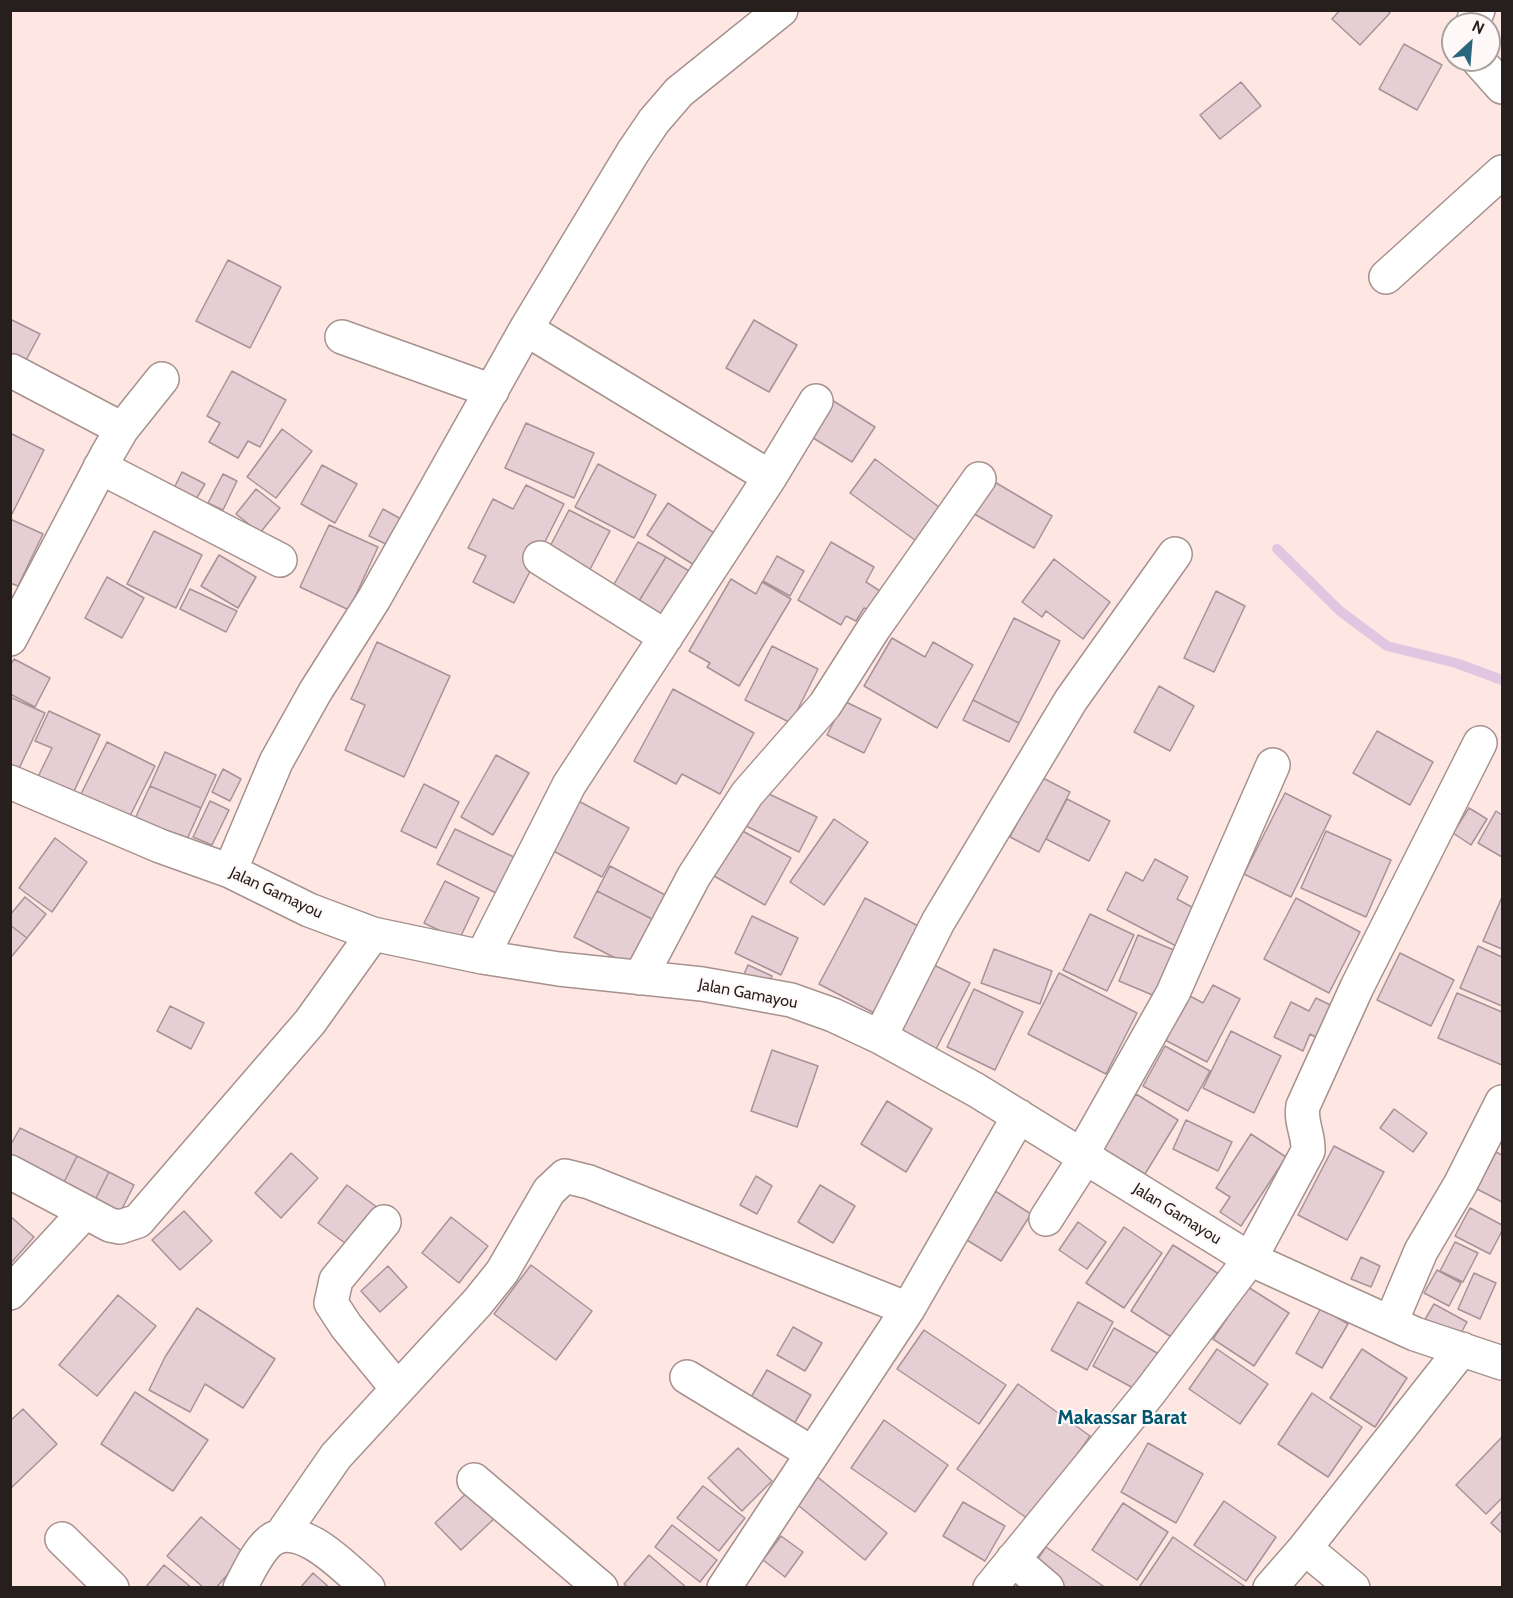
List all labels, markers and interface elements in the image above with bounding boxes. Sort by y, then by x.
north arrow [1441,12,1501,72]
text: N [1469,16,1487,38]
street label: Jalan Gamayou [226,863,326,923]
street label: Jalan Gamayou [697,975,799,1013]
street label: Jalan Gamayou [1129,1179,1225,1249]
district label: Makassar Barat [1057,1406,1187,1430]

